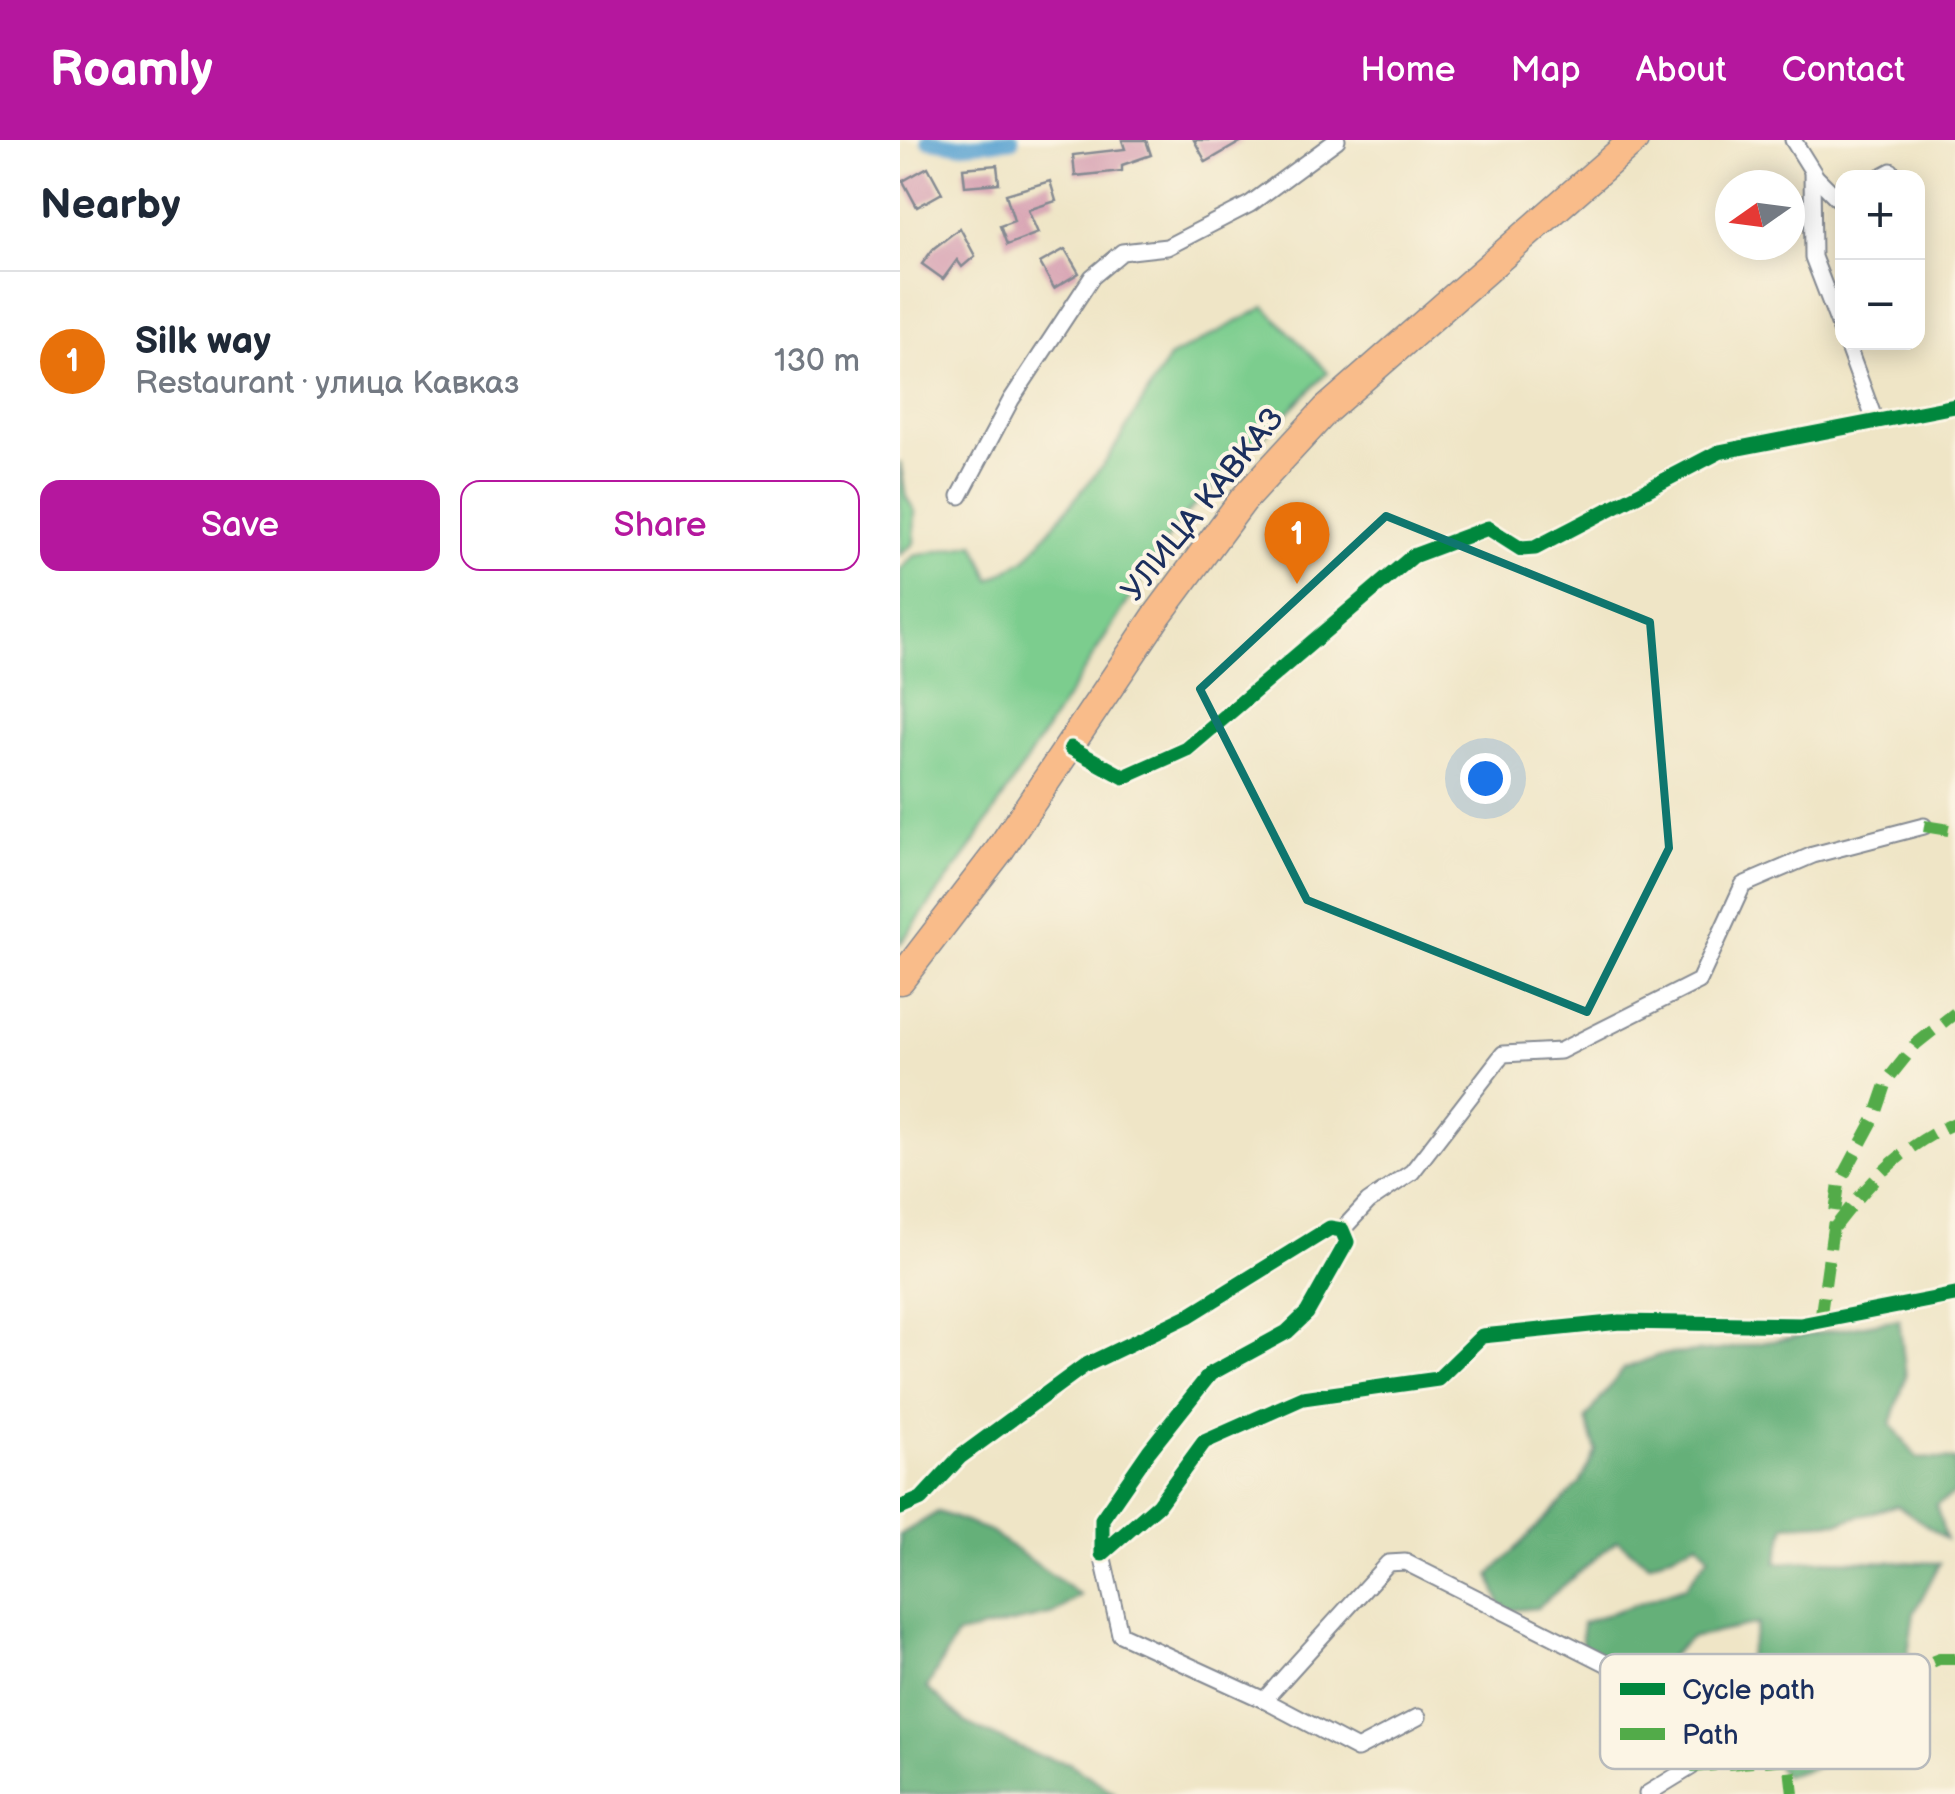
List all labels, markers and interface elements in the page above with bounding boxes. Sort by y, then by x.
text: Roamly [50,42,213,99]
text: Home [1360,49,1455,92]
text: Map [1510,49,1581,92]
text: About [1636,49,1727,92]
text: Contact [1782,49,1905,92]
north arrow [1715,170,1805,260]
map controls [1835,170,1925,350]
button: + [1835,170,1925,260]
text: Nearby [40,180,180,231]
button: − [1835,260,1925,350]
text: Silk way [135,319,271,364]
text: 1 [66,342,79,381]
text: 130 m [774,342,860,381]
text: Restaurant · улица Кавказ [135,364,519,403]
street label: УЛИЦА КАВКАЗ [1113,401,1293,609]
button: Save [40,480,440,571]
button: Share [460,480,860,571]
pin: 1 [1264,502,1330,584]
your location [1460,753,1511,804]
legend [1600,1654,1930,1769]
text: Cycle path [1682,1674,1815,1707]
text: Path [1682,1719,1738,1752]

